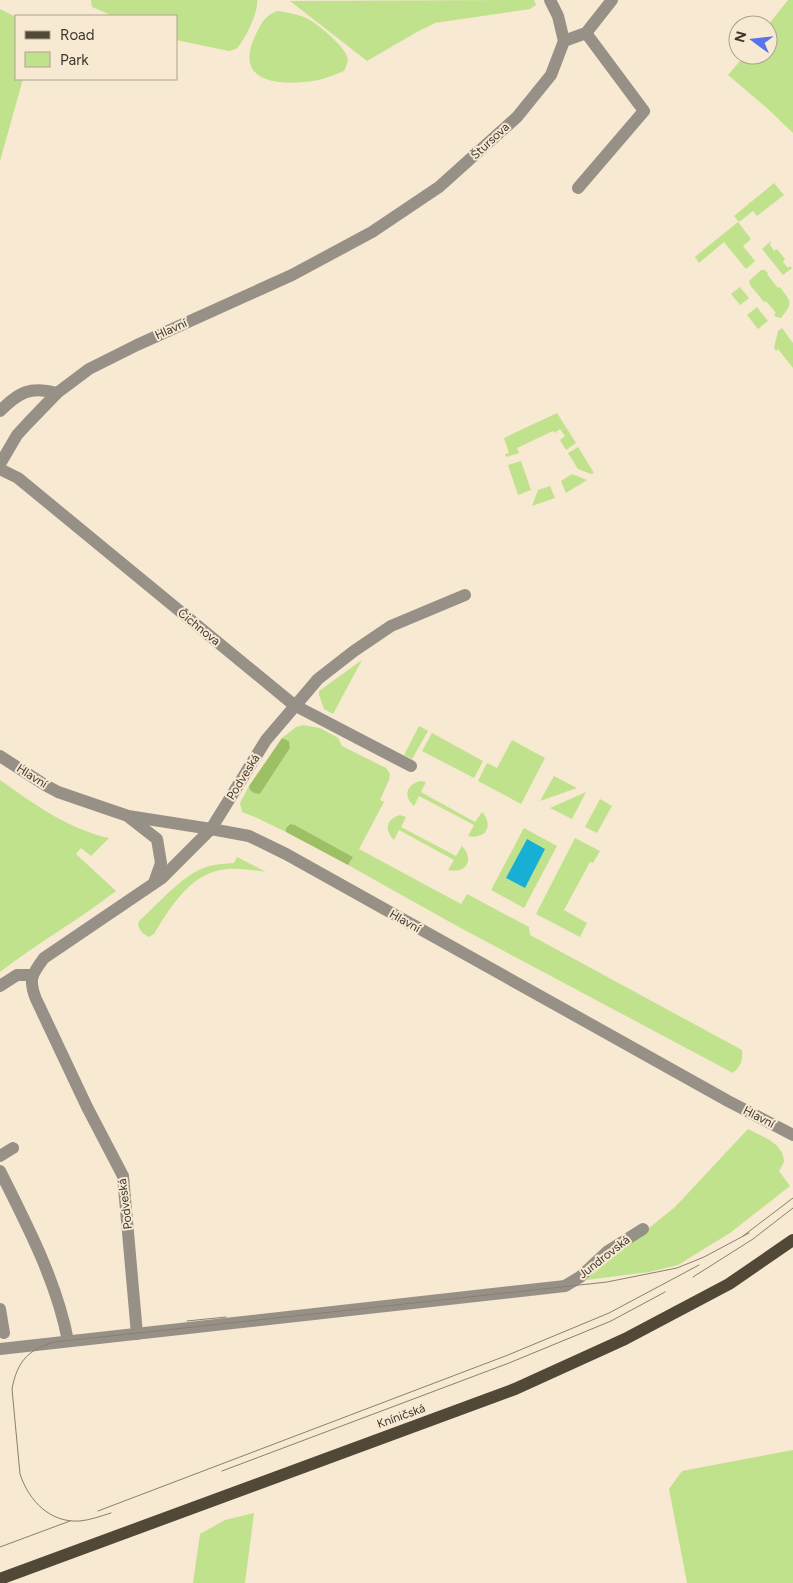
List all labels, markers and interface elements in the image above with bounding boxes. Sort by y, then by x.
legend [15,15,178,80]
north arrow [728,15,778,65]
text: Road [60,26,95,44]
text: N [731,29,751,44]
text: Park [60,51,89,69]
street label: Štursova [468,120,512,162]
street label: Hlavní [153,315,190,342]
street label: Čichnova [175,606,223,648]
street label: Podveská [224,752,262,802]
street label: Hlavní [14,761,51,791]
street label: Hlavní [387,907,424,936]
street label: Hlavní [741,1103,778,1131]
street label: Podveská [115,1178,135,1230]
street label: Jundrovská [576,1233,632,1281]
street label: Kníničská [375,1401,427,1431]

